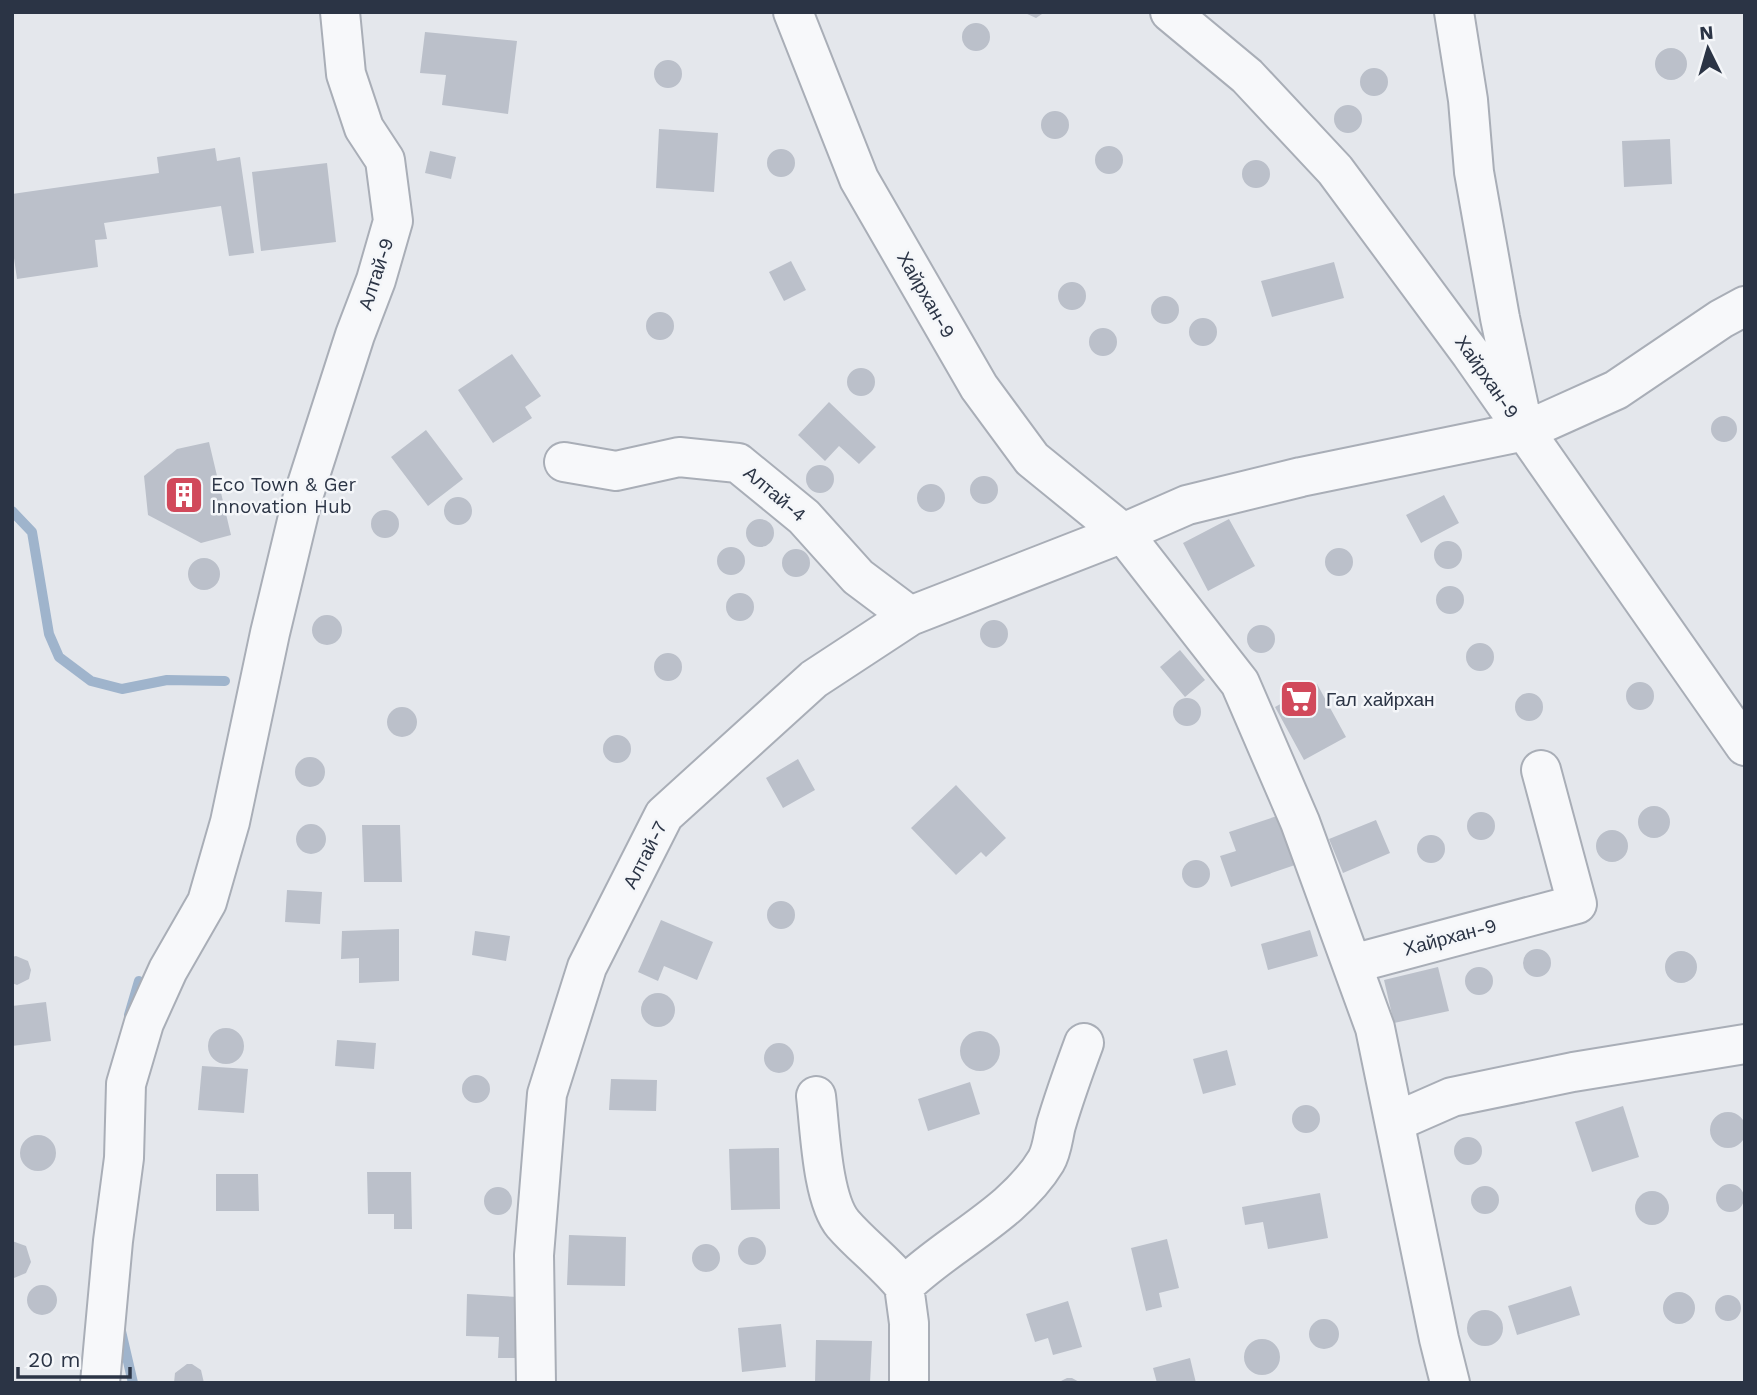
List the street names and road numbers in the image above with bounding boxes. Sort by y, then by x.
street label: Алтай-9 [354,235,398,313]
street label: Хайрхан-9 [892,248,960,342]
street label: Хайрхан-9 [1450,331,1524,423]
street label: Алтай-4 [739,461,811,527]
street label: Алтай-7 [618,817,672,893]
street label: Хайрхан-9 [1401,914,1499,960]

